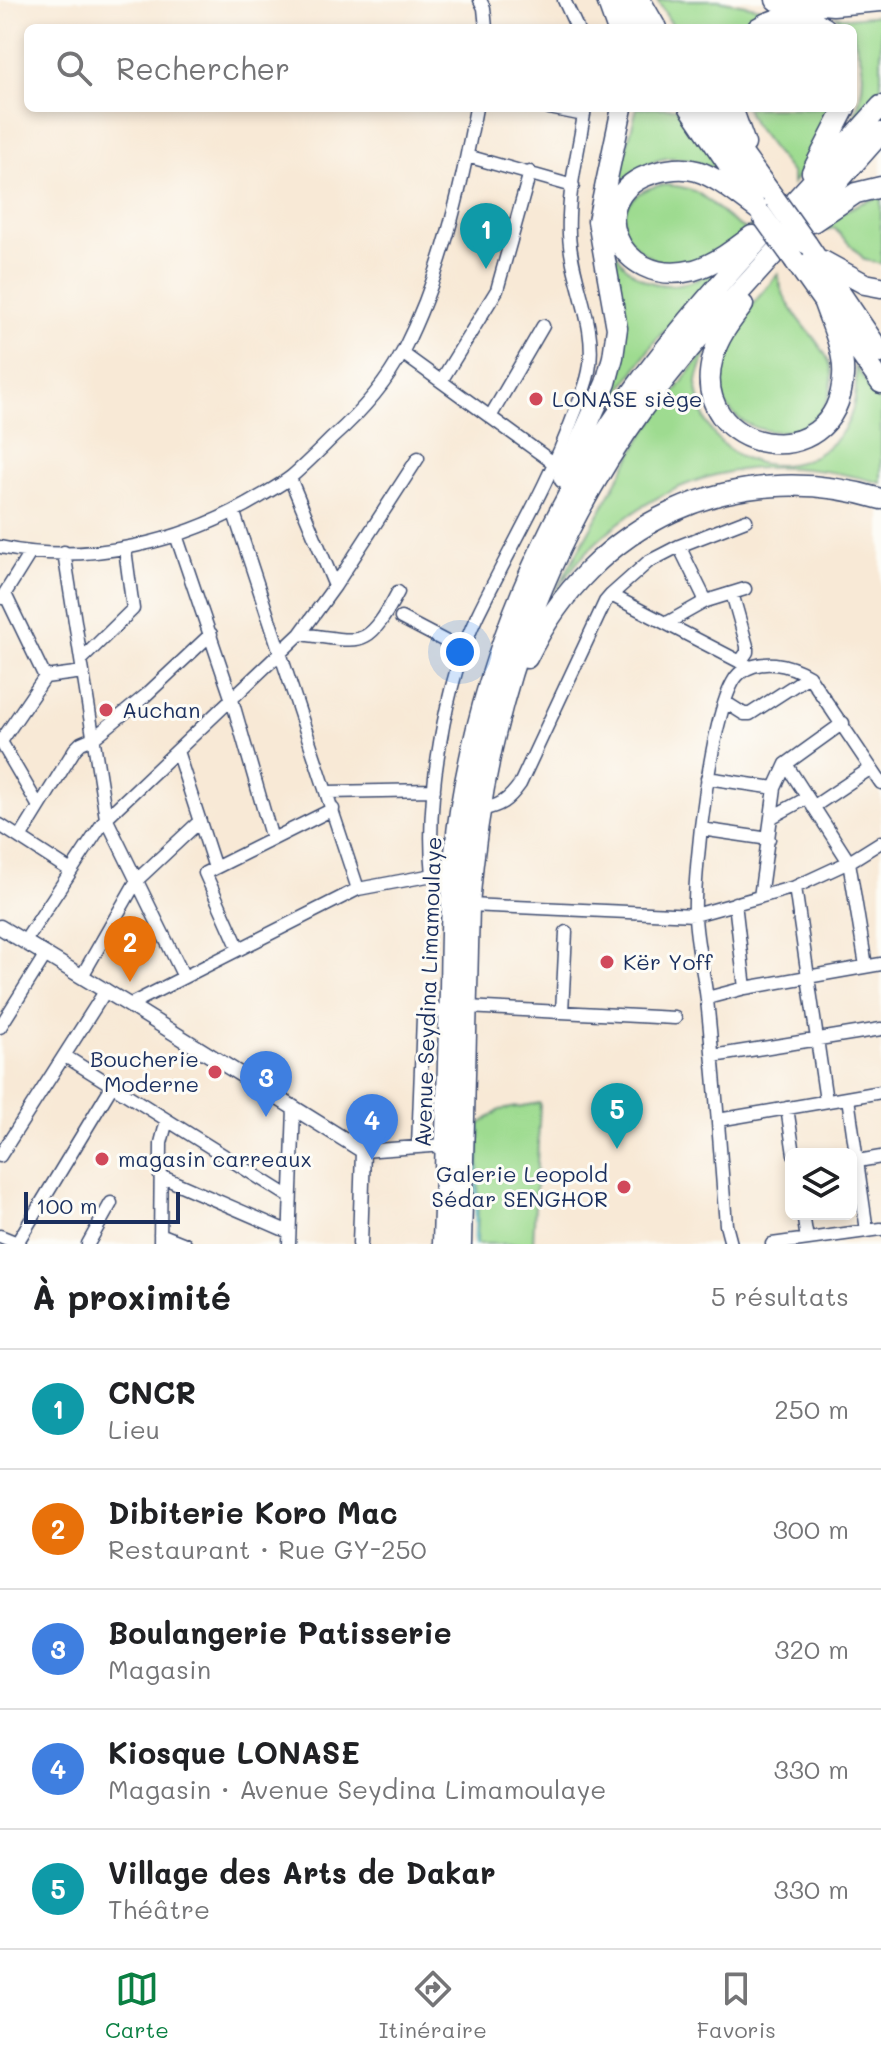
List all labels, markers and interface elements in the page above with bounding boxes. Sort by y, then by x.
search box [24,24,857,112]
icon: search [52,46,96,90]
text: Rechercher [116,48,290,88]
pin: 1 [460,203,512,269]
place label: LONASE siège [552,384,702,413]
marker: LONASE siège [527,390,545,408]
your location [440,632,480,672]
place label: Auchan [122,695,201,724]
marker: Auchan [97,701,115,719]
street label: Avenue Seydina Limamoulaye [408,836,447,1148]
pin: 2 [104,916,156,982]
place label: Kër Yoff [623,947,713,976]
marker: Kër Yoff [598,953,616,971]
place label: Boucherie Moderne [90,1044,199,1098]
pin: 3 [240,1051,292,1117]
marker: Boucherie Moderne [206,1063,224,1081]
pin: 5 [591,1083,643,1149]
pin: 4 [346,1094,398,1160]
place label: magasin carreaux [118,1144,312,1173]
map controls [785,1148,857,1220]
button: layers [785,1148,857,1220]
marker: magasin carreaux [93,1150,111,1168]
place label: Galerie Leopold Sédar SENGHOR [432,1159,608,1213]
marker: Galerie Leopold Sédar SENGHOR [615,1178,633,1196]
scale bar [24,1188,180,1224]
text: 100 m [36,1191,98,1220]
text: À proximité [32,1274,231,1319]
text: 5 résultats [711,1279,849,1313]
text: CNCR [108,1372,196,1412]
text: 1 [52,1392,64,1426]
text: 250 m [774,1392,849,1426]
text: Lieu [108,1412,160,1446]
text: Dibiterie Koro Mac [108,1492,398,1532]
text: 2 [51,1512,65,1546]
text: 300 m [773,1512,849,1546]
text: Restaurant · Rue GY-250 [108,1532,427,1566]
text: Boulangerie Patisserie [108,1612,452,1652]
text: 3 [50,1632,66,1666]
text: 320 m [774,1632,849,1666]
text: Magasin [108,1652,211,1686]
text: Kiosque LONASE [108,1732,360,1772]
text: 4 [50,1752,66,1786]
text: 330 m [773,1752,849,1786]
text: Magasin · Avenue Seydina Limamoulaye [108,1772,606,1806]
text: Village des Arts de Dakar [108,1852,496,1892]
text: 5 [50,1872,66,1906]
text: 330 m [773,1872,849,1906]
text: Théâtre [108,1892,210,1926]
tab: Carte [105,1967,169,2044]
tab: Itinéraire [379,1967,487,2044]
tab: Favoris [697,1967,776,2044]

